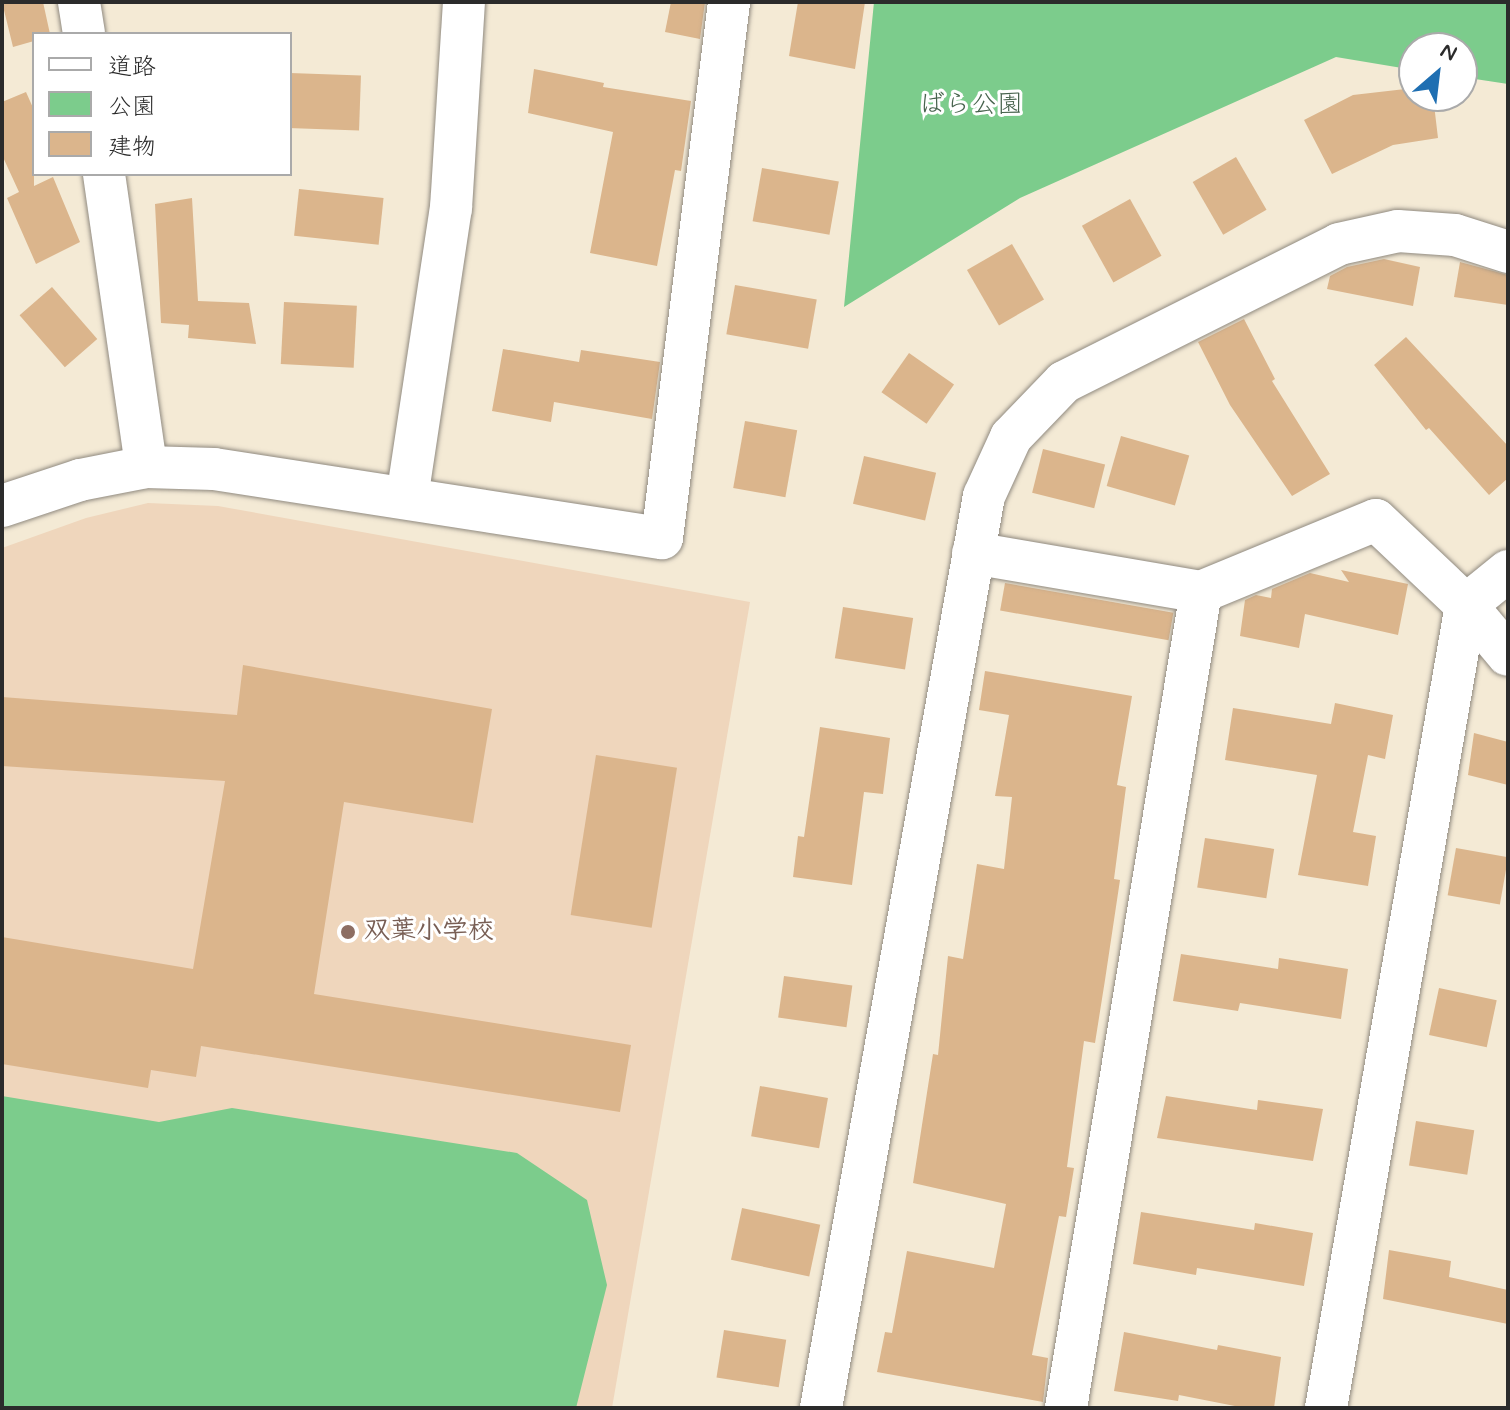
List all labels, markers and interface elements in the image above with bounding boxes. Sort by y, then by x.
legend [32,32,292,176]
north arrow [1398,32,1478,112]
text: N [1435,37,1461,68]
text: 道路 [108,52,156,83]
park label: ばら公園 [919,90,1023,122]
text: 公園 [108,92,156,123]
text: 建物 [108,132,156,163]
place label: 双葉小学校 [364,916,494,948]
marker: 双葉小学校 [339,923,357,941]

